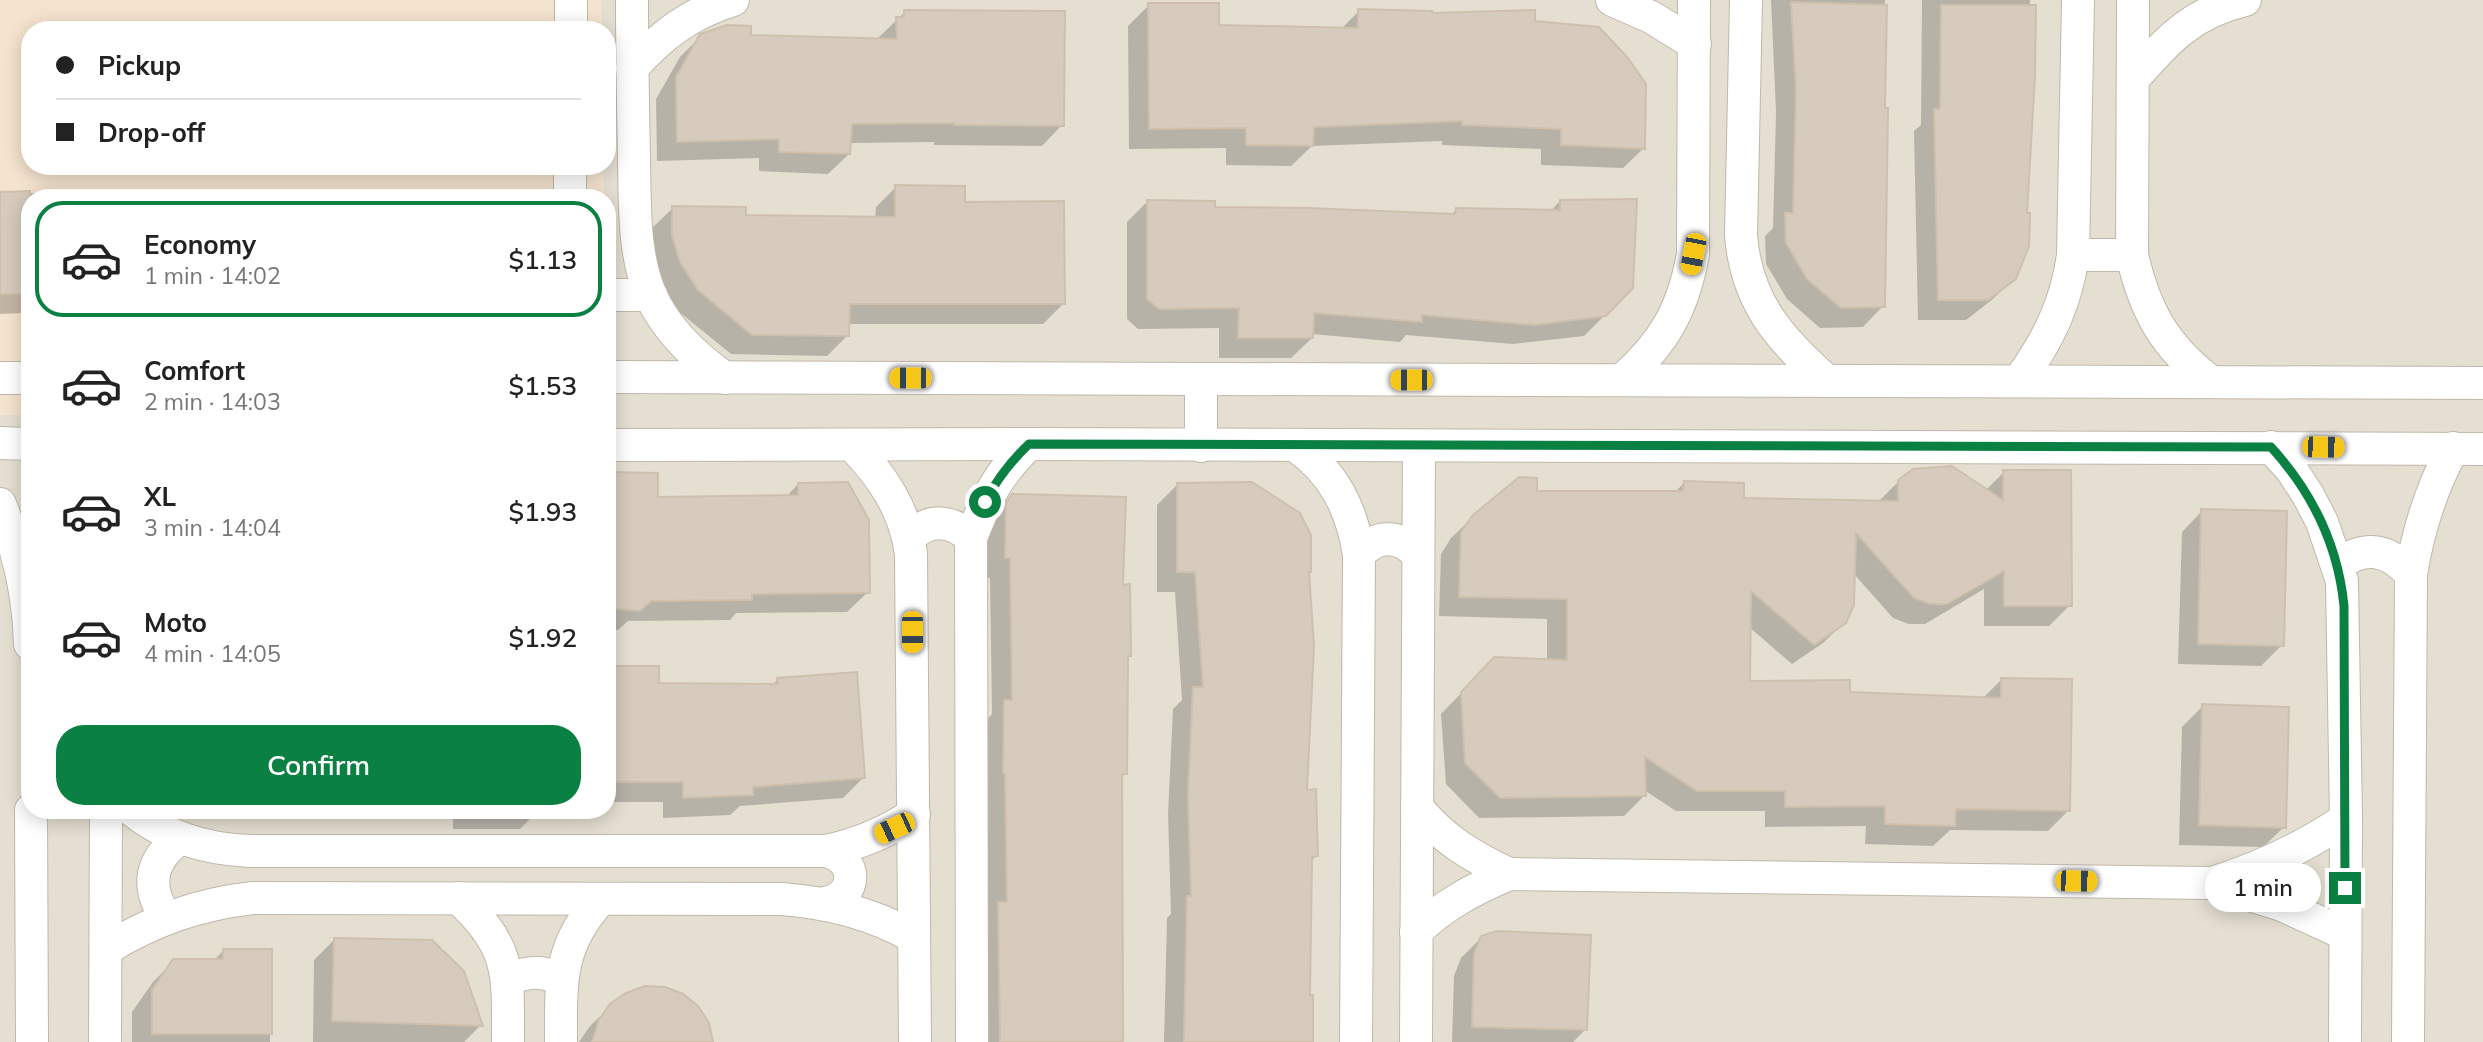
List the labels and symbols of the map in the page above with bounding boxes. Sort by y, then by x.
car [1679,231,1708,277]
car [890,368,932,389]
car [1391,370,1433,391]
car [2302,436,2345,458]
route start [969,486,1001,518]
car [902,611,923,653]
car [871,810,918,846]
callout: 1 min [2205,864,2320,912]
car [2055,870,2098,892]
route end [2329,872,2361,904]

